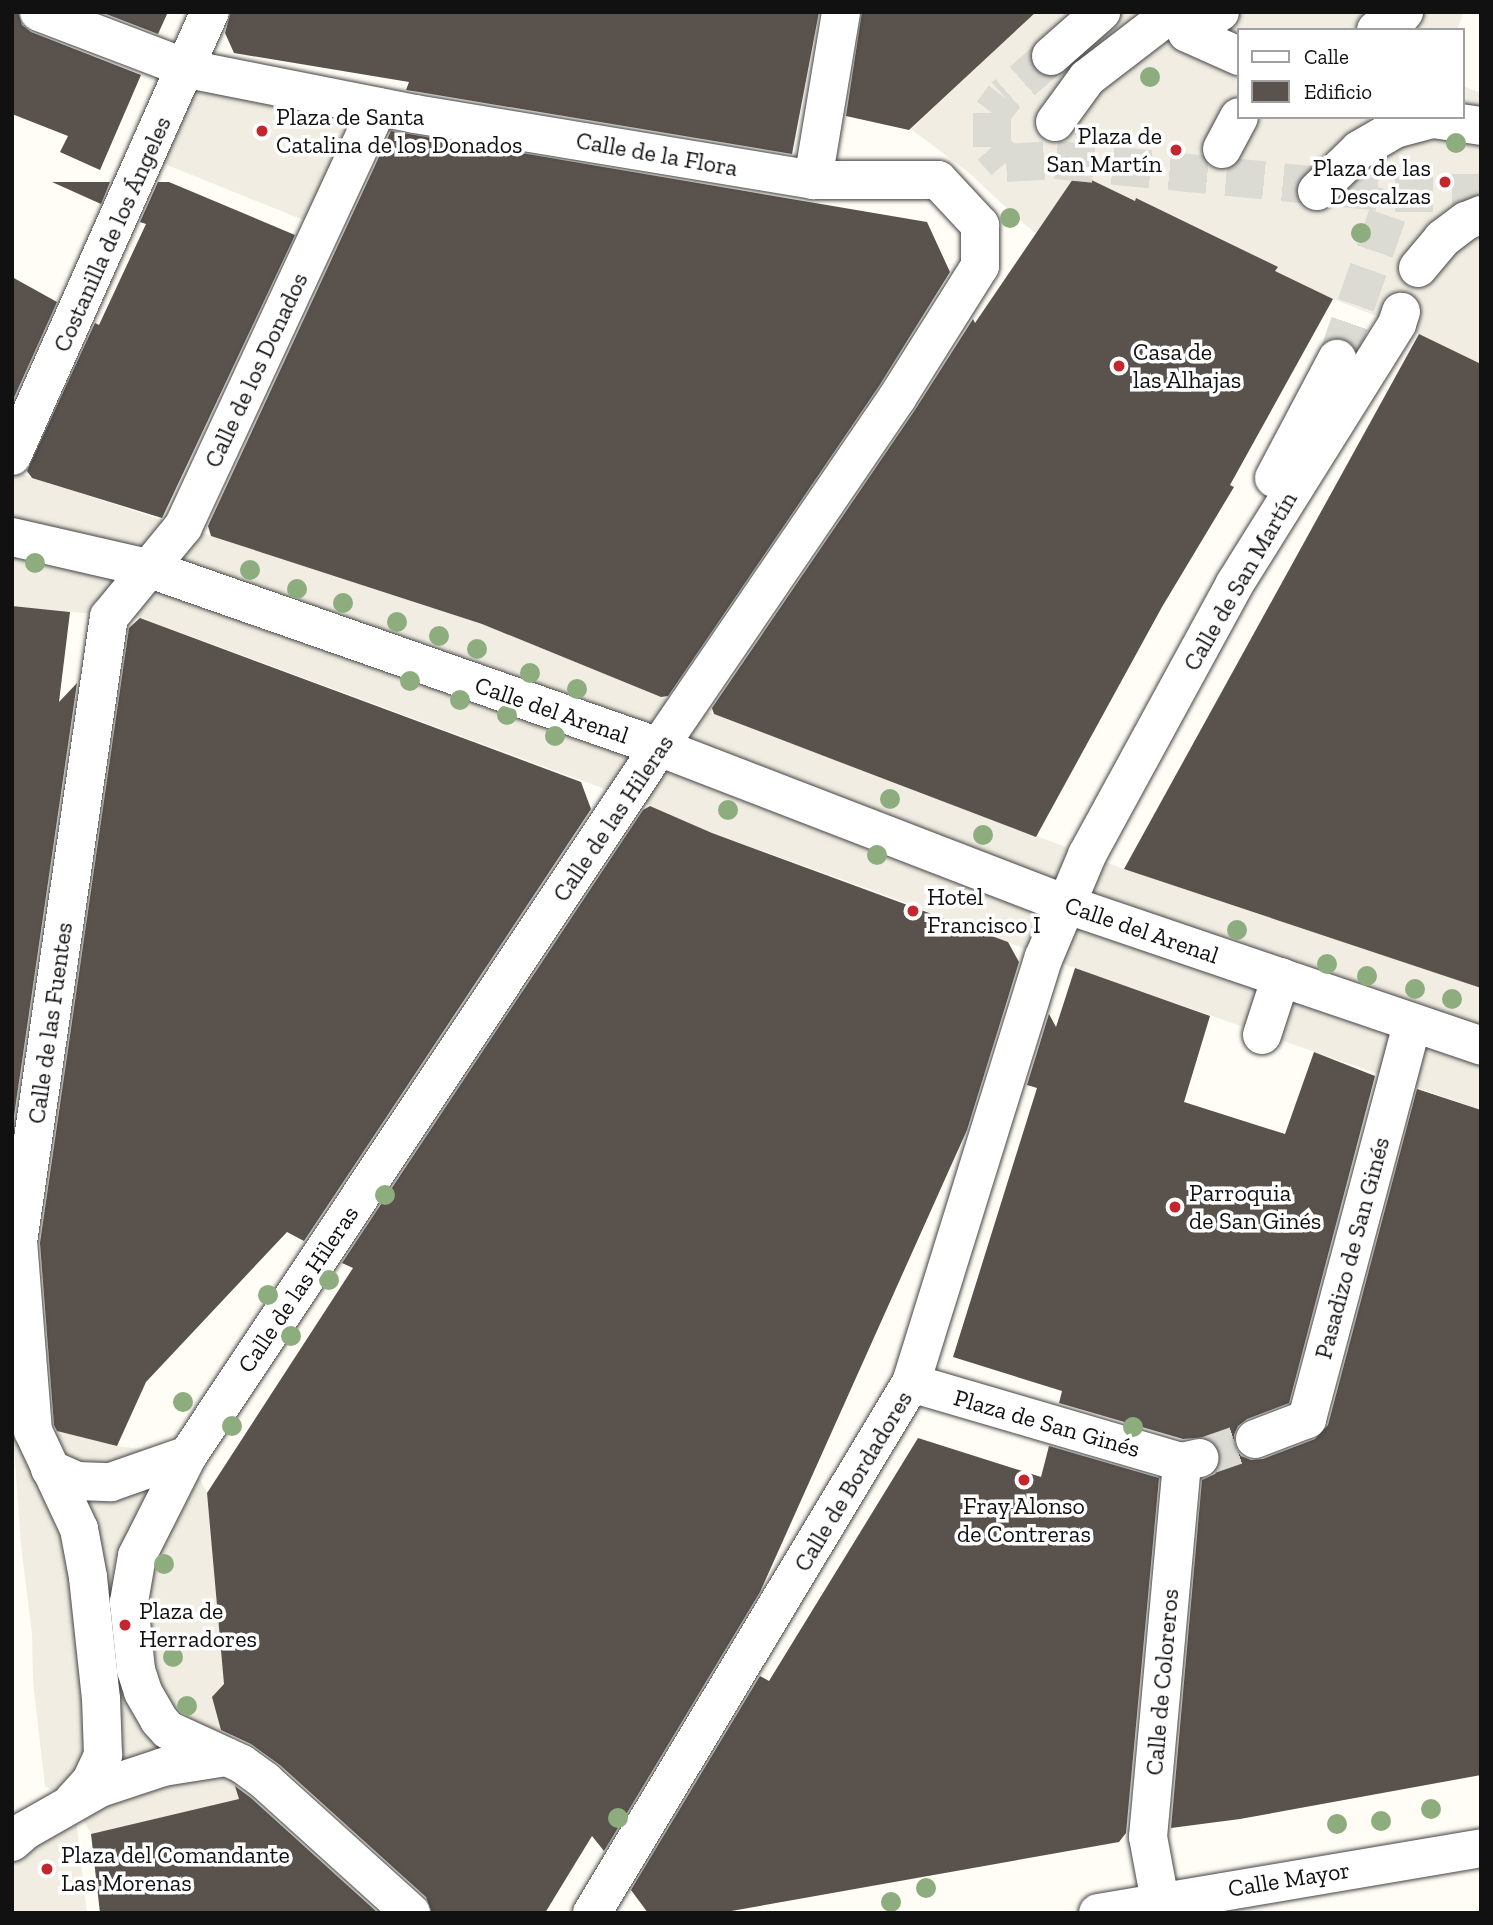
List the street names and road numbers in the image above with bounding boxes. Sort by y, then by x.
street label: Costanilla de los Ángeles [47,111,177,357]
street label: Calle de la Flora [574,126,740,182]
street label: Calle de los Donados [198,268,314,472]
street label: Calle de San Martín [1177,486,1303,676]
street label: Calle del Arenal [471,670,633,750]
street label: Calle de las Hileras [547,729,679,907]
street label: Calle del Arenal [1061,890,1223,970]
street label: Calle de las Fuentes [22,920,78,1126]
street label: Pasadizo de San Ginés [1309,1134,1395,1362]
street label: Calle de las Hileras [232,1200,364,1378]
street label: Plaza de San Ginés [951,1383,1143,1463]
street label: Calle de Bordadores [788,1386,918,1576]
street label: Calle de Coloreros [1139,1587,1185,1777]
street label: Calle Mayor [1226,1855,1352,1903]

